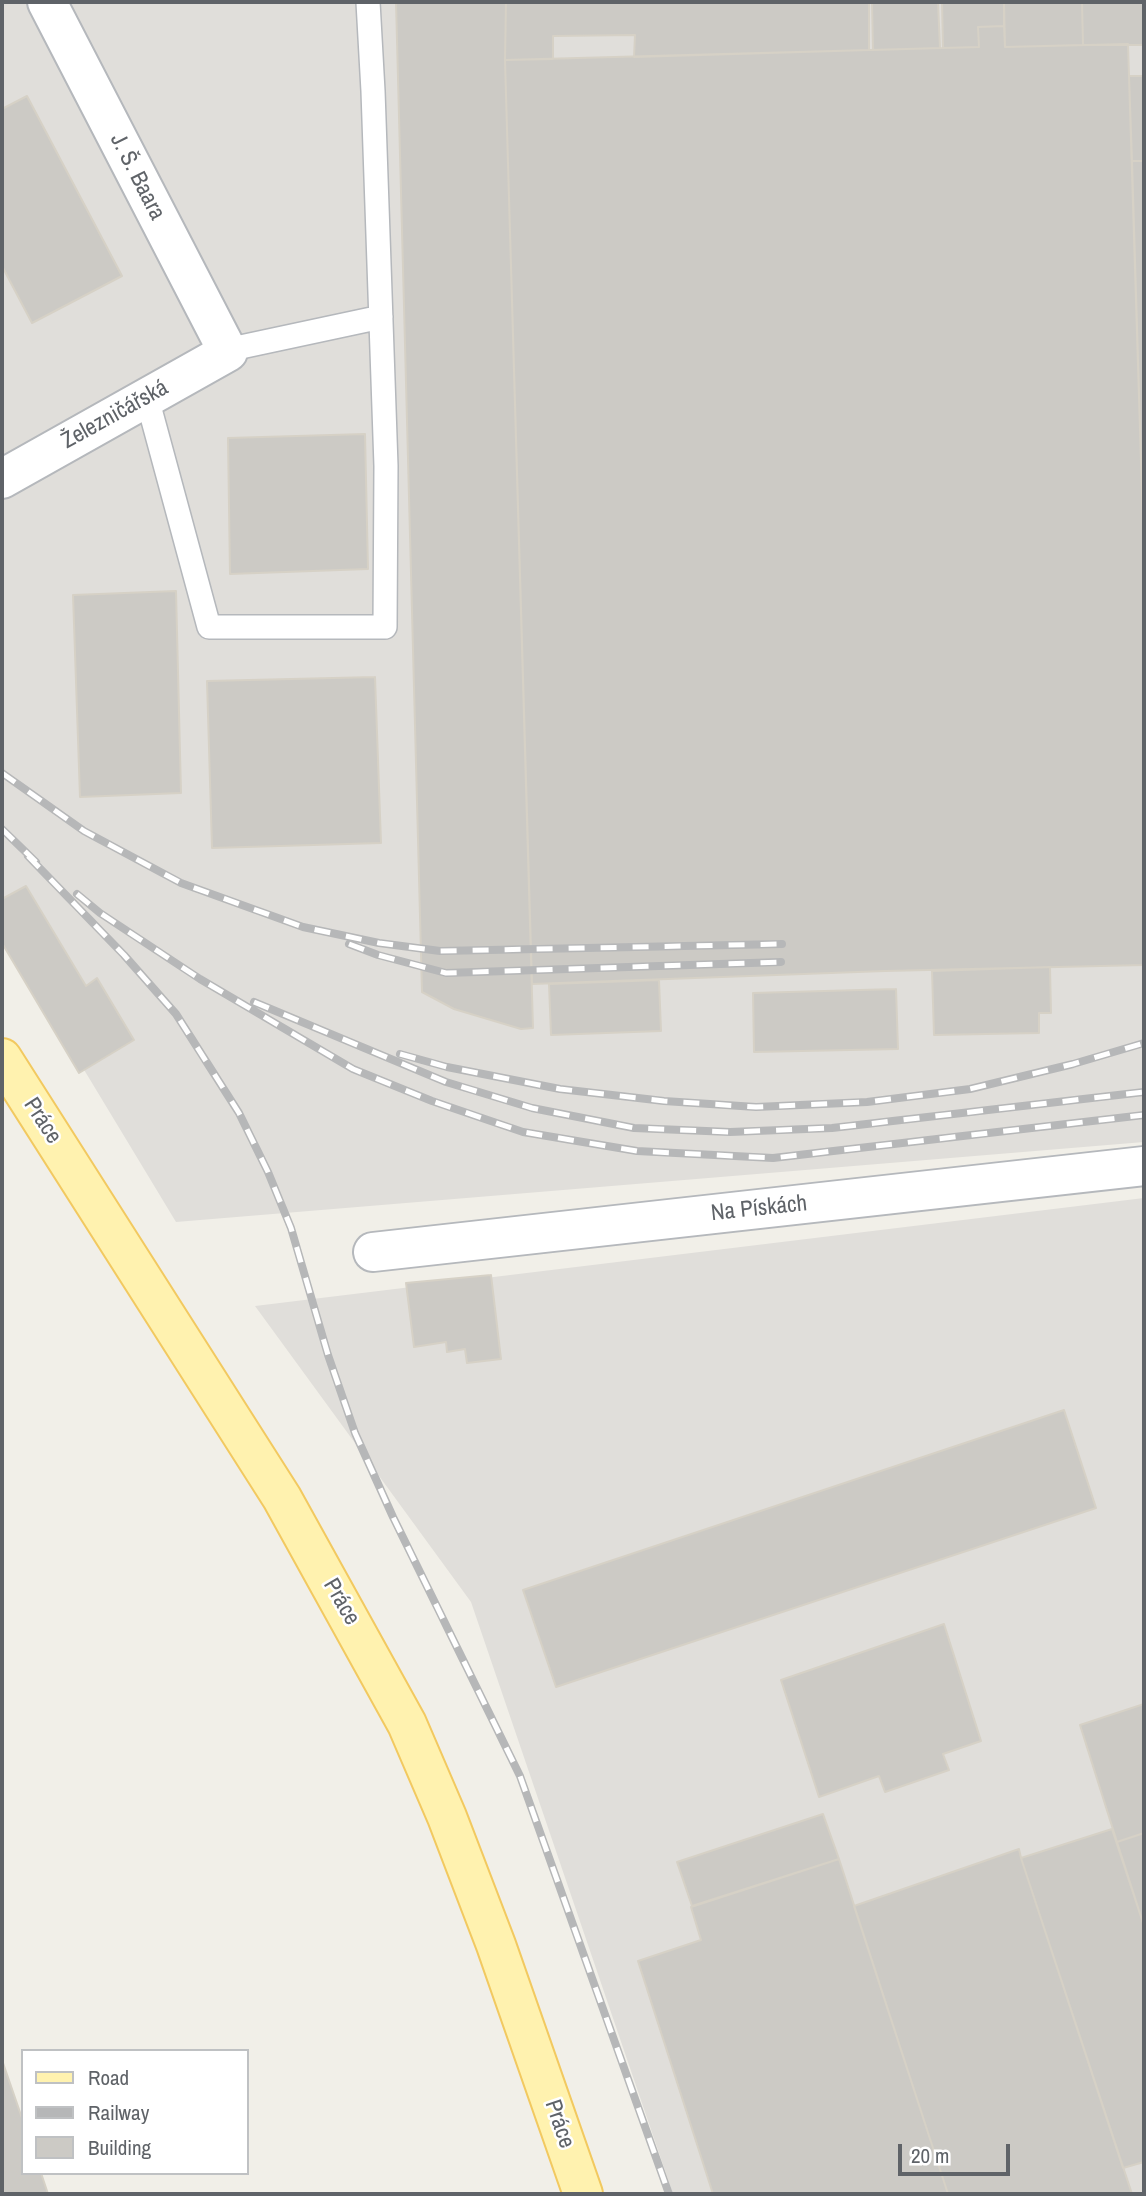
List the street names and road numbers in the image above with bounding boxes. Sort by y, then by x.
street label: J. Š. Baara [104,129,170,225]
street label: Železničářská [57,374,173,456]
street label: Práce [17,1093,67,1149]
street label: Na Pískách [710,1190,808,1228]
street label: Práce [317,1574,365,1630]
street label: Práce [538,2096,580,2152]

